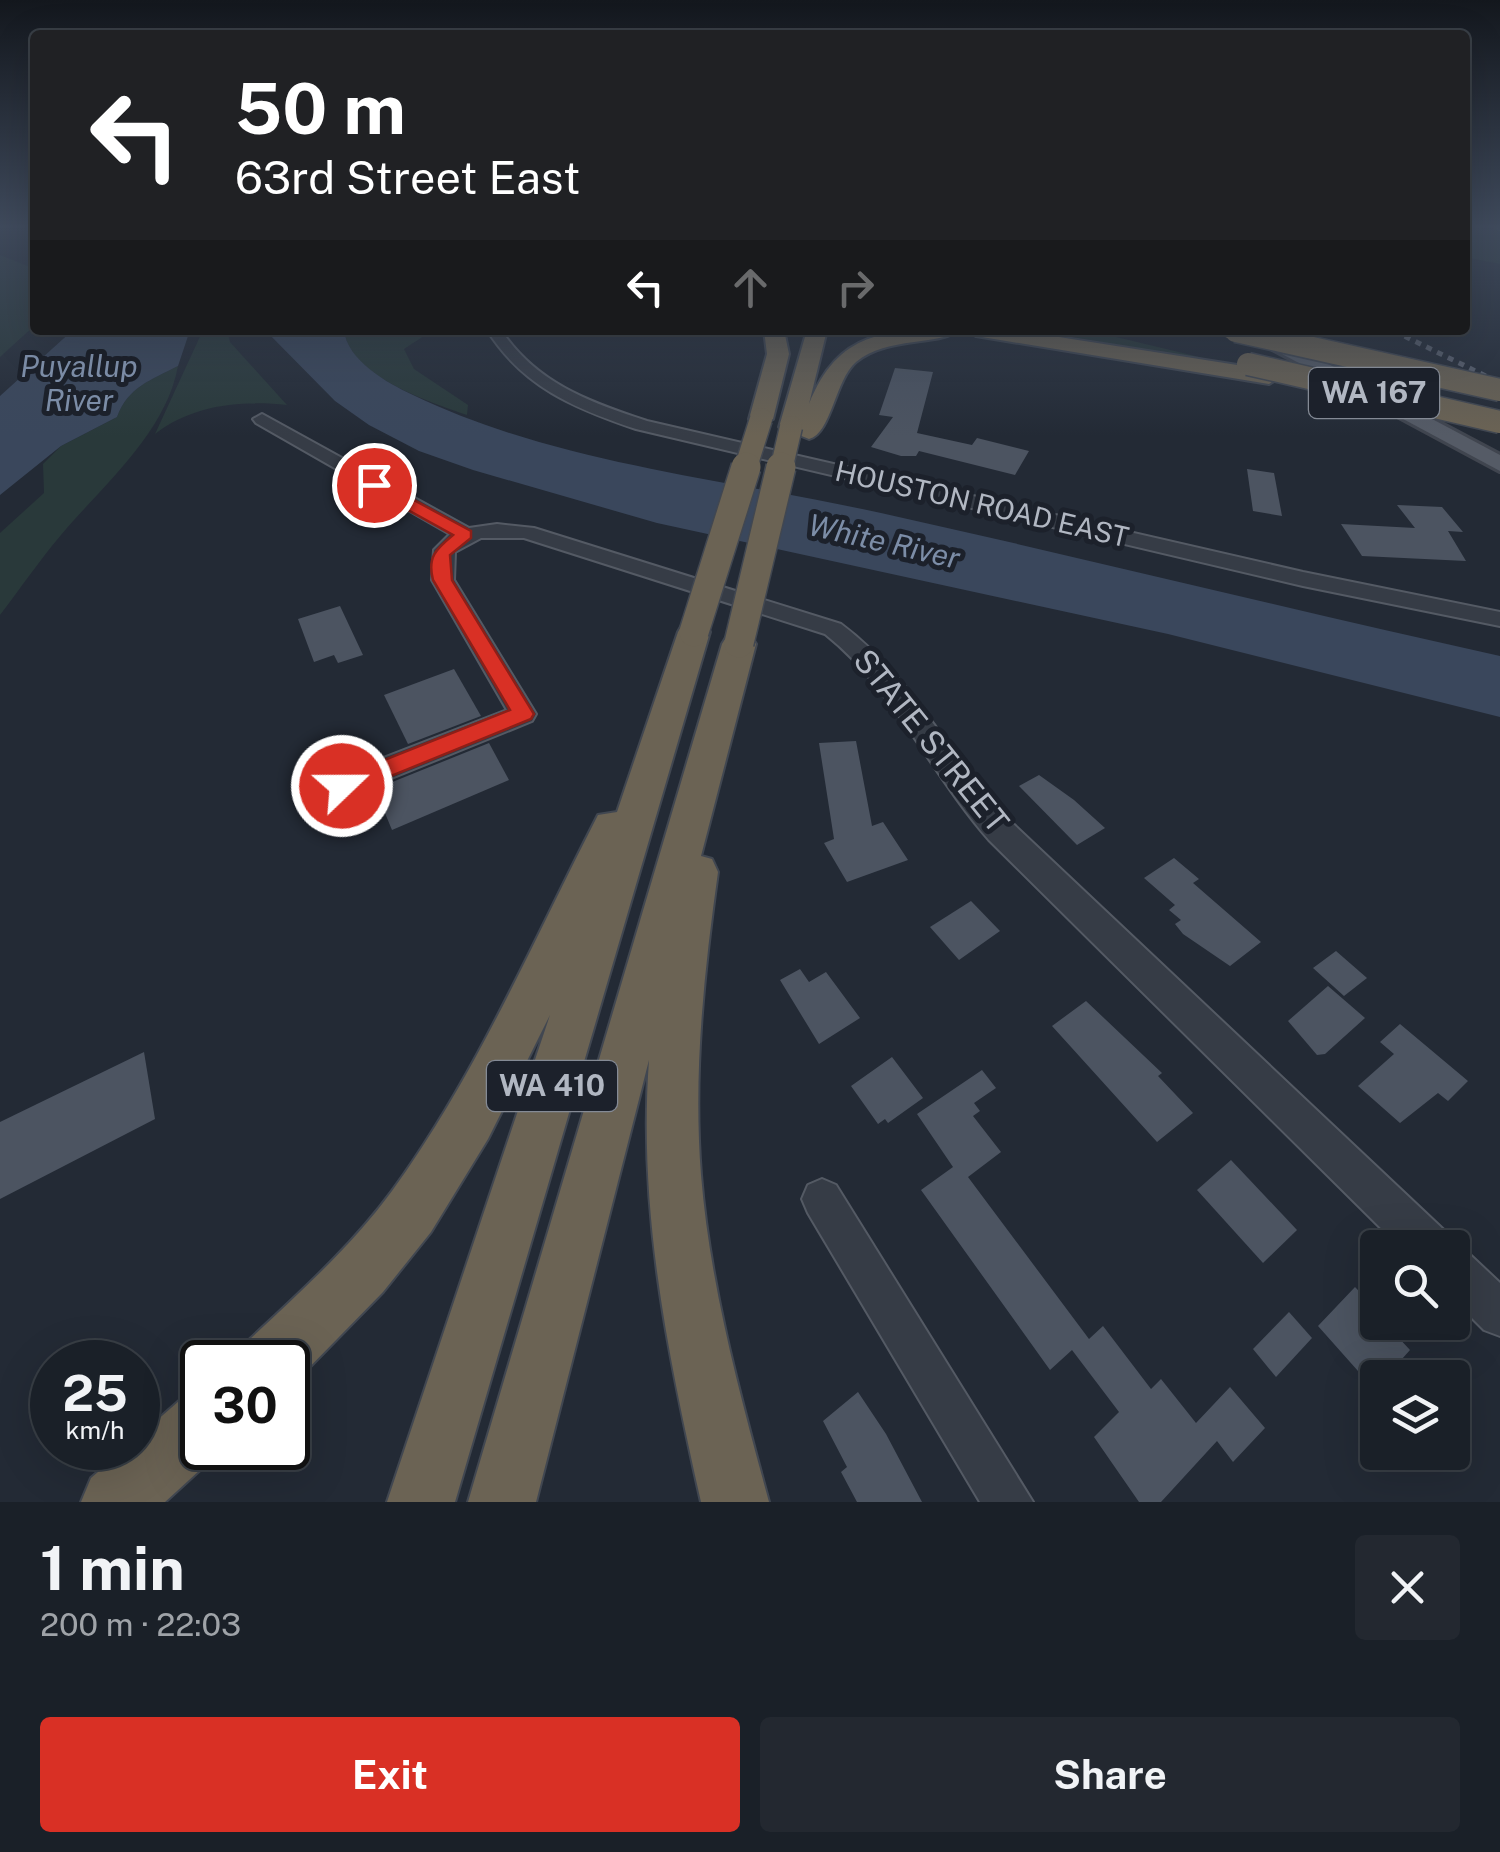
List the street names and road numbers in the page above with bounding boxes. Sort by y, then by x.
road number: WA 167 [1309,368,1439,418]
street label: HOUSTON ROAD EAST [832,454,1132,553]
street label: STATE STREET [846,642,1016,840]
road number: WA 410 [487,1061,617,1111]

